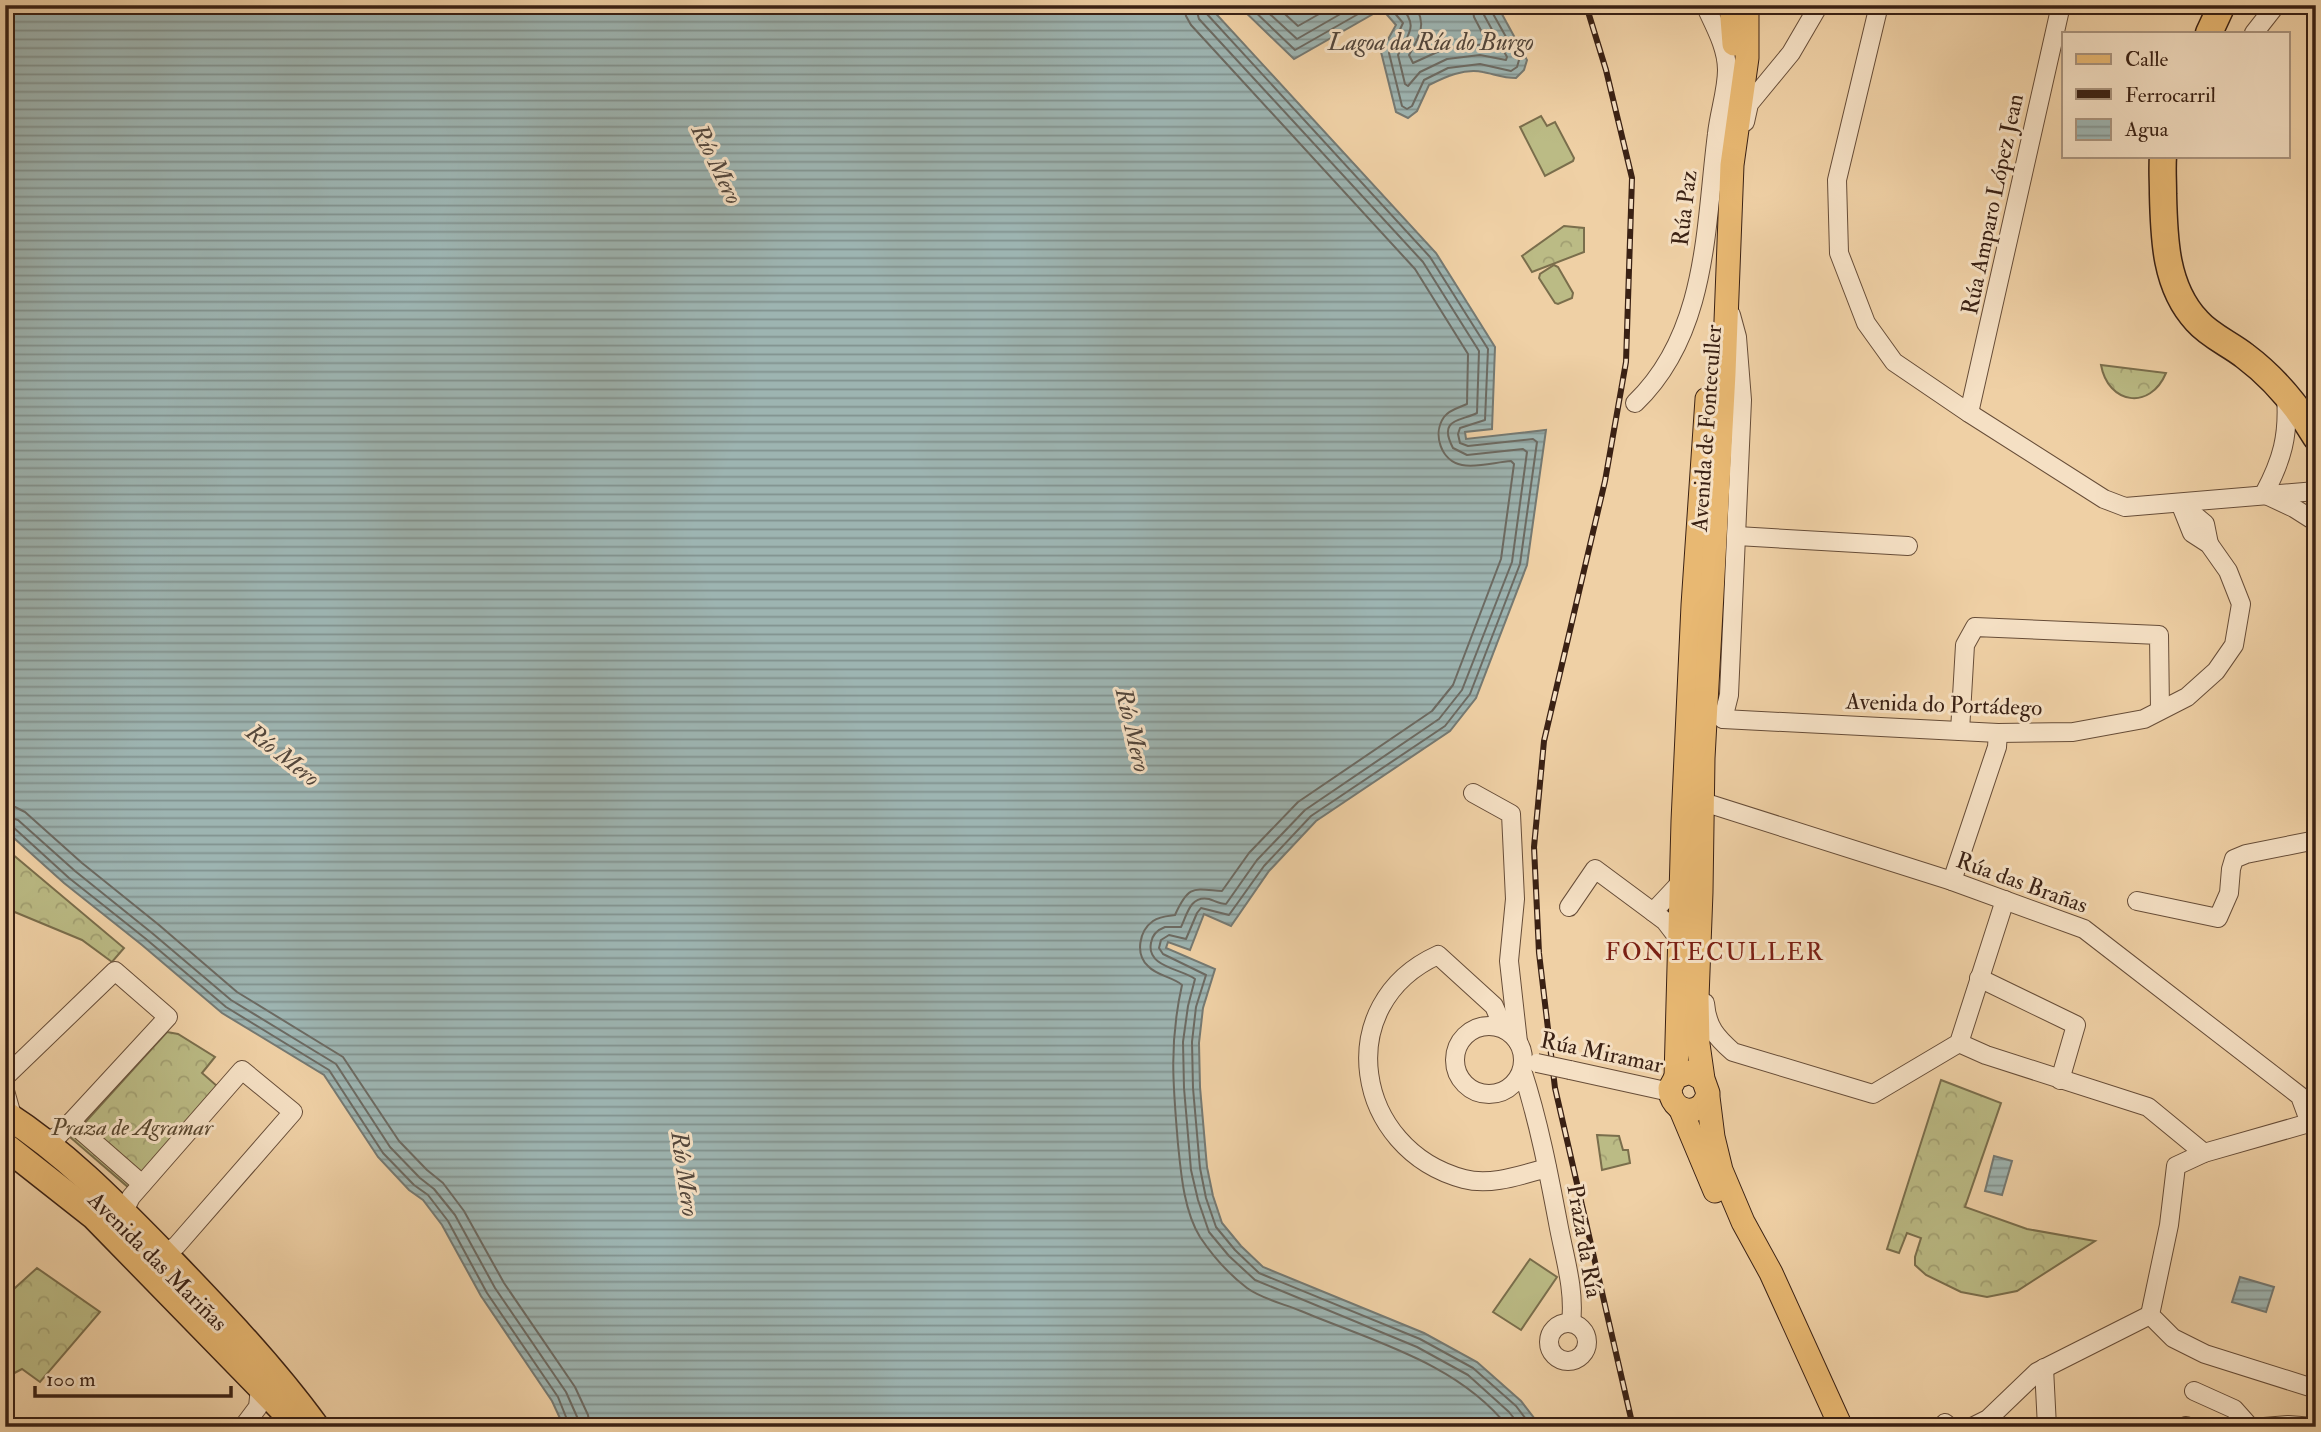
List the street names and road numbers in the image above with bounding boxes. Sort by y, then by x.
street label: Rúa Amparo López Jean [1955,91,2031,317]
street label: Rúa Paz [1665,169,1704,248]
street label: Avenida de Fonteculler [1685,323,1728,534]
street label: Avenida do Portádego [1844,687,2043,722]
street label: Rúa das Brañas [1952,845,2092,920]
street label: Rúa Miramar [1538,1025,1666,1080]
street label: Praza da Ría [1560,1182,1609,1300]
street label: Avenida das Mariñas [81,1185,234,1337]

